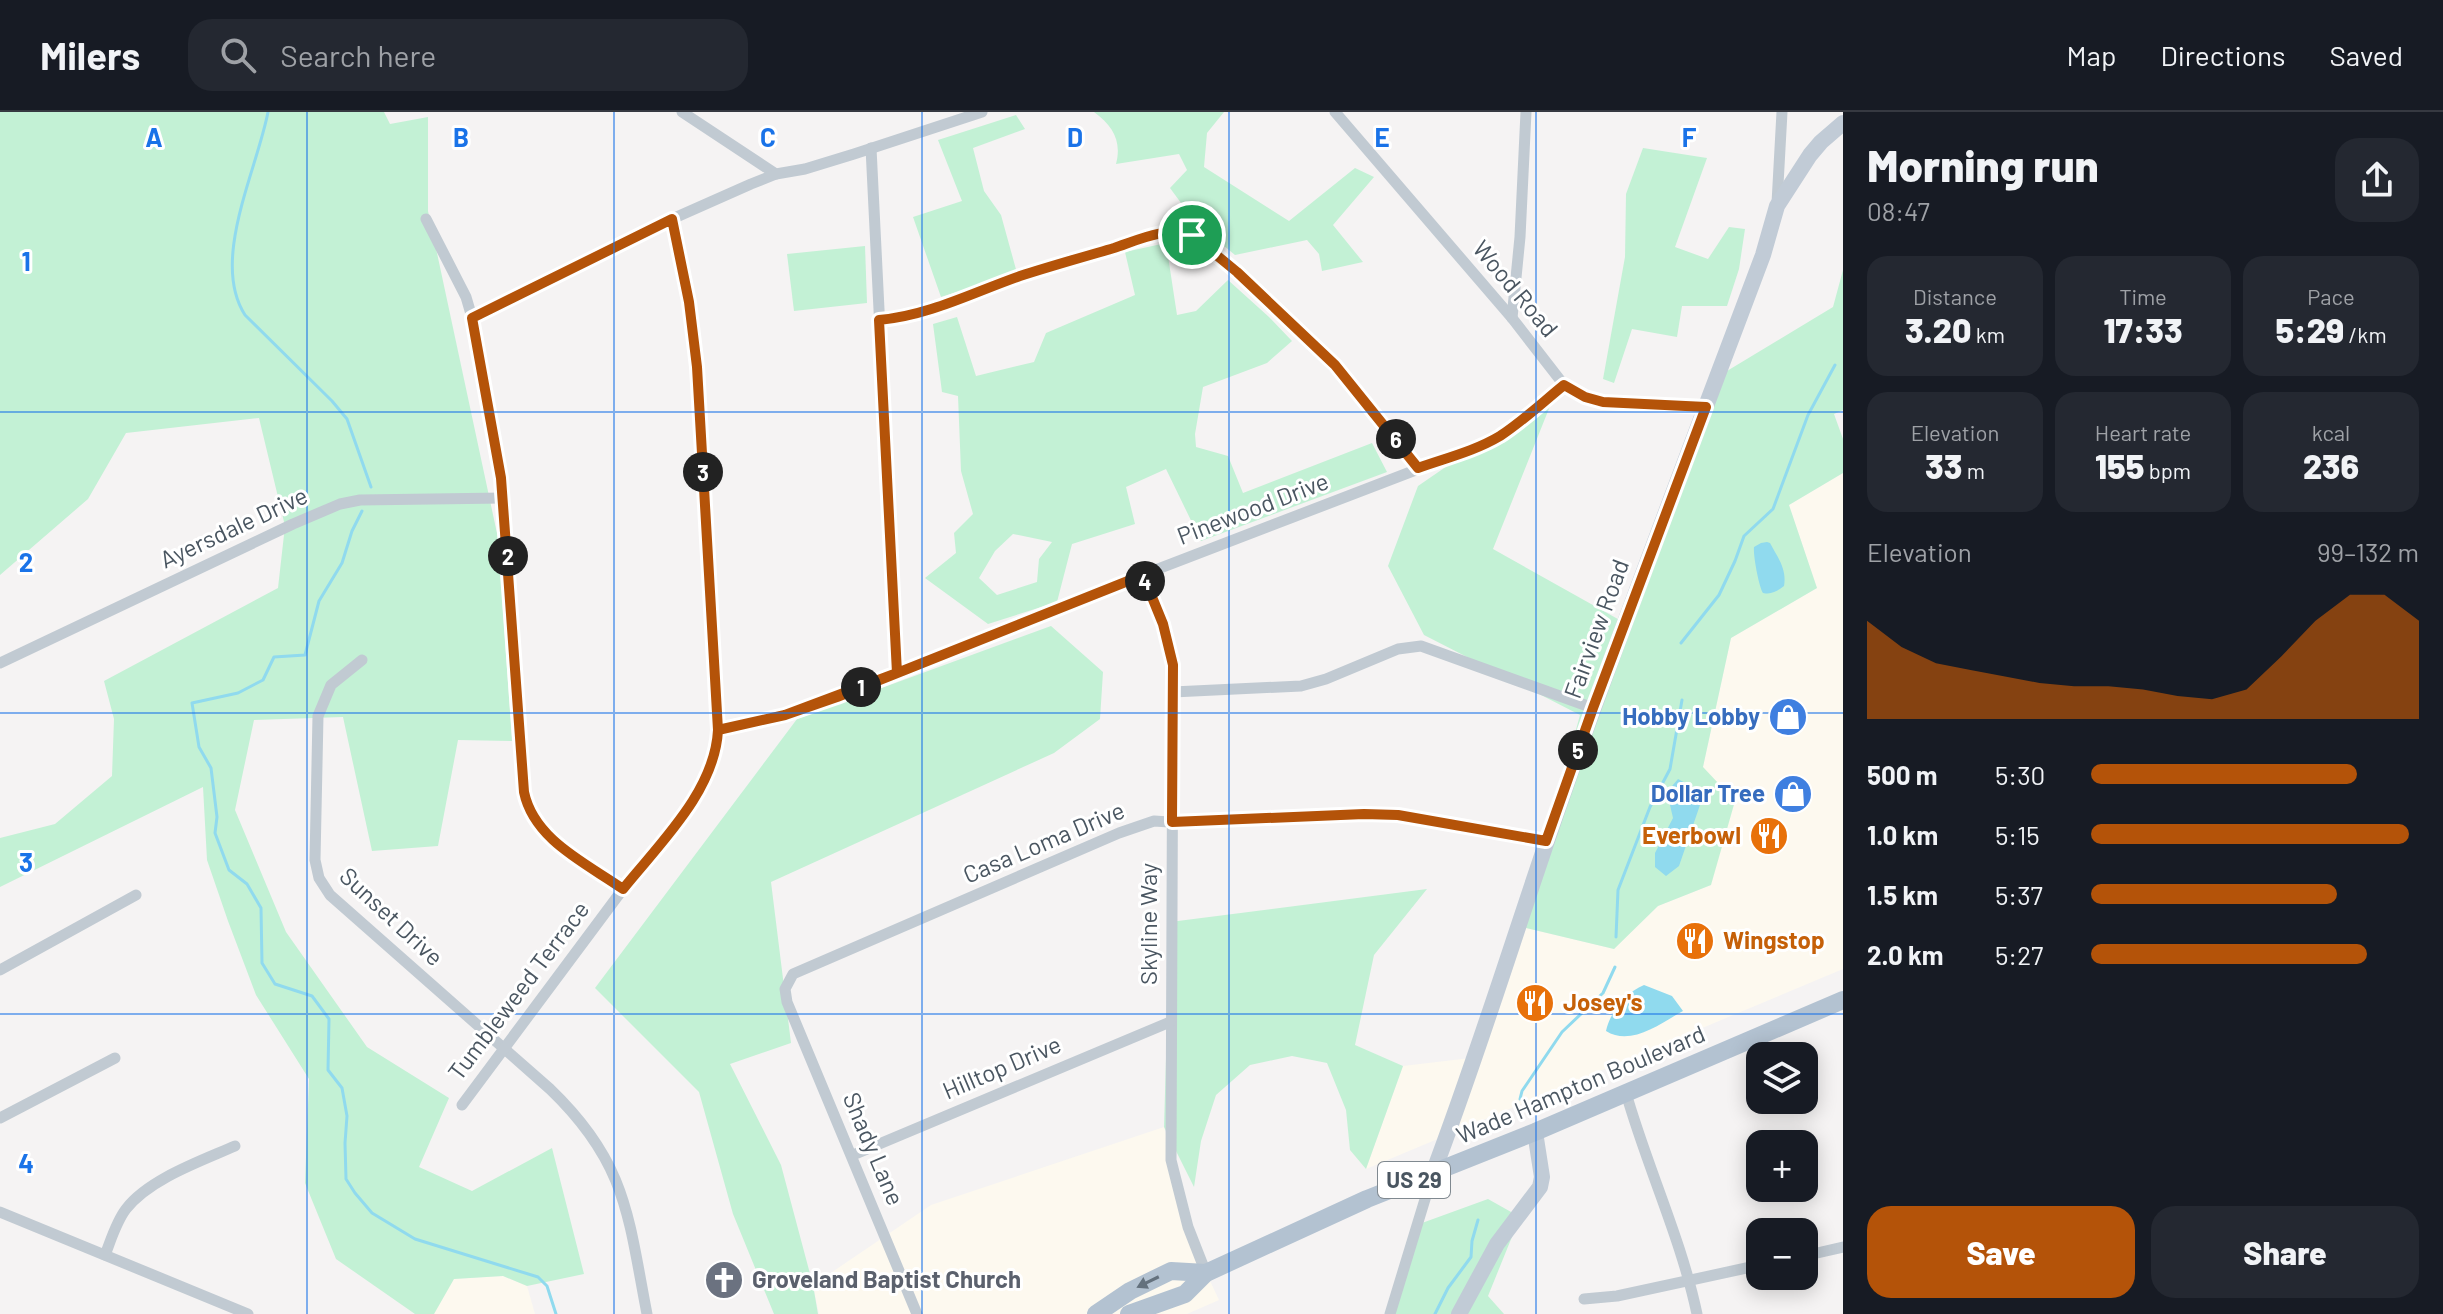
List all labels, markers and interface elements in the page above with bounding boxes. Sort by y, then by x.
search box [188,19,748,91]
text: Milers [40,32,140,78]
icon: search [216,33,260,77]
text: Search here [280,37,436,73]
text: Map [2067,38,2116,72]
text: Directions [2160,38,2286,72]
text: Saved [2330,38,2403,72]
text: A [145,121,163,152]
text: B [453,121,469,152]
text: C [760,121,776,152]
text: D [1067,121,1083,152]
text: E [1374,121,1390,152]
text: F [1682,121,1697,152]
text: Morning run [1867,138,2099,191]
button: share [2335,138,2419,222]
text: 08:47 [1867,195,1930,226]
pin [1158,201,1226,269]
icon: arrive [1170,213,1214,257]
street label: Wood Road [1467,234,1565,342]
text: 1 [21,245,31,276]
text: Distance [1913,283,1997,309]
text: Time [2119,283,2167,309]
text: Pace [2307,283,2355,309]
text: 3.20 [1905,309,1971,350]
text: 17:33 [2103,309,2183,350]
text: 5:29 [2275,309,2344,350]
text: km [1971,321,2005,347]
text: /km [2344,321,2387,347]
pin: 6 [1376,419,1416,459]
text: Elevation [1911,419,1999,445]
text: Heart rate [2095,419,2191,445]
text: kcal [2312,419,2350,445]
text: 6 [1390,426,1402,452]
text: 33 [1925,445,1962,486]
text: 155 [2095,445,2144,486]
text: 236 [2303,445,2359,486]
pin: 3 [683,452,723,492]
text: m [1962,457,1985,483]
text: bpm [2144,457,2191,483]
text: 3 [697,459,709,485]
street label: Pinewood Drive [1173,465,1332,550]
street label: Ayersdale Drive [155,480,312,573]
pin: 2 [488,536,528,576]
text: Elevation [1867,536,1972,567]
text: 99–132 m [2317,536,2419,567]
text: 2 [502,543,514,569]
text: 2 [19,546,33,577]
street label: Fairview Road [1557,555,1634,702]
pin: 4 [1125,561,1165,601]
text: 4 [1138,568,1152,594]
pin: 1 [841,667,881,707]
text: 1 [857,674,865,700]
shop icon: Hobby Lobby [1767,696,1809,738]
place label: Hobby Lobby [1622,701,1760,730]
pin: 5 [1558,730,1598,770]
text: 5 [1572,737,1584,763]
text: 500 m [1867,759,1938,790]
text: 5:30 [1995,759,2045,790]
shop icon: Dollar Tree [1772,773,1814,815]
place label: Dollar Tree [1651,778,1765,807]
street label: Casa Loma Drive [958,795,1128,889]
restaurant icon: Everbowl [1748,815,1790,857]
text: 1.0 km [1867,819,1938,850]
text: 5:15 [1995,819,2040,850]
place label: Everbowl [1642,820,1741,849]
text: 3 [19,846,33,877]
street label: Sunset Drive [334,861,450,971]
street label: Skyline Way [1133,863,1162,985]
text: 1.5 km [1867,879,1938,910]
text: 5:37 [1995,879,2043,910]
street label: Tumbleweed Terrace [441,895,595,1085]
restaurant icon: Wingstop [1674,920,1716,962]
place label: Wingstop [1723,925,1825,954]
text: 2.0 km [1867,939,1944,970]
text: 5:27 [1995,939,2043,970]
restaurant icon: Josey's [1514,982,1556,1024]
place label: Josey's [1563,987,1642,1016]
street label: Wade Hampton Boulevard [1452,1018,1709,1149]
street label: Hilltop Drive [938,1029,1065,1105]
map controls [1746,1042,1818,1290]
button: layers [1746,1042,1818,1114]
street label: Shady Lane [838,1088,911,1209]
button: + [1746,1130,1818,1202]
text: 4 [18,1147,34,1178]
road number: US 29 [1378,1162,1450,1198]
button: Save [1867,1206,2135,1298]
button: Share [2151,1206,2419,1298]
button: − [1746,1218,1818,1290]
church icon: Groveland Baptist Church [703,1259,745,1301]
place label: Groveland Baptist Church [752,1264,1021,1293]
one-way arrow [1136,1275,1159,1289]

